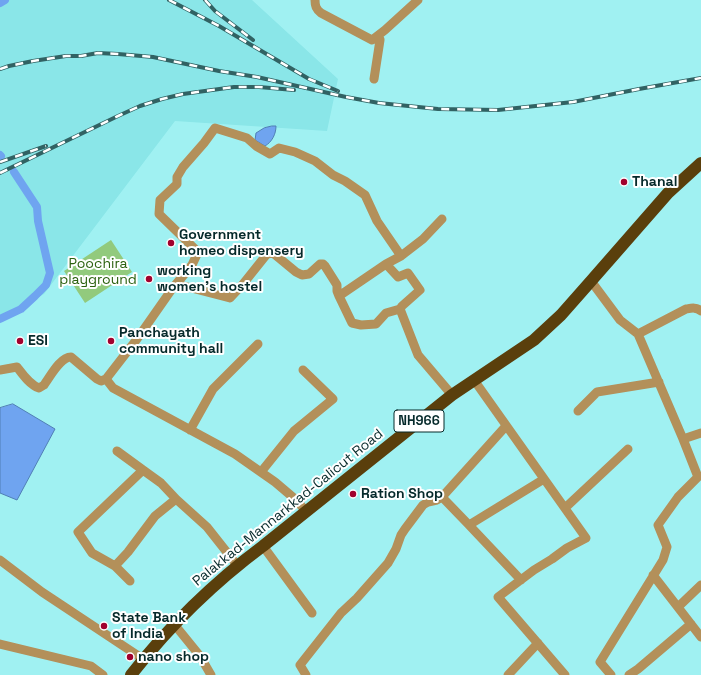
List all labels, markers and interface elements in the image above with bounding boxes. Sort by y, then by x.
place label: Thanal [632,174,677,190]
marker: Thanal [619,177,629,187]
place label: Government homeo dispensery [179,227,304,260]
marker: Government homeo dispensery [166,238,176,248]
park label: Poochira playground [59,256,137,288]
place label: working women's hostel [157,263,262,296]
marker: working women's hostel [144,274,154,284]
place label: Panchayath community hall [119,325,223,358]
place label: ESI [28,333,48,349]
marker: ESI [15,336,25,346]
marker: Panchayath community hall [106,336,116,346]
road number: NH966 [394,410,444,432]
street label: Palakkad-Mannarkkad-Calicut Road [189,426,387,590]
place label: Ration Shop [361,486,443,502]
marker: Ration Shop [348,489,358,499]
place label: State Bank of India [112,610,186,642]
marker: State Bank of India [99,621,109,631]
place label: nano shop [138,649,209,665]
marker: nano shop [125,652,135,662]

